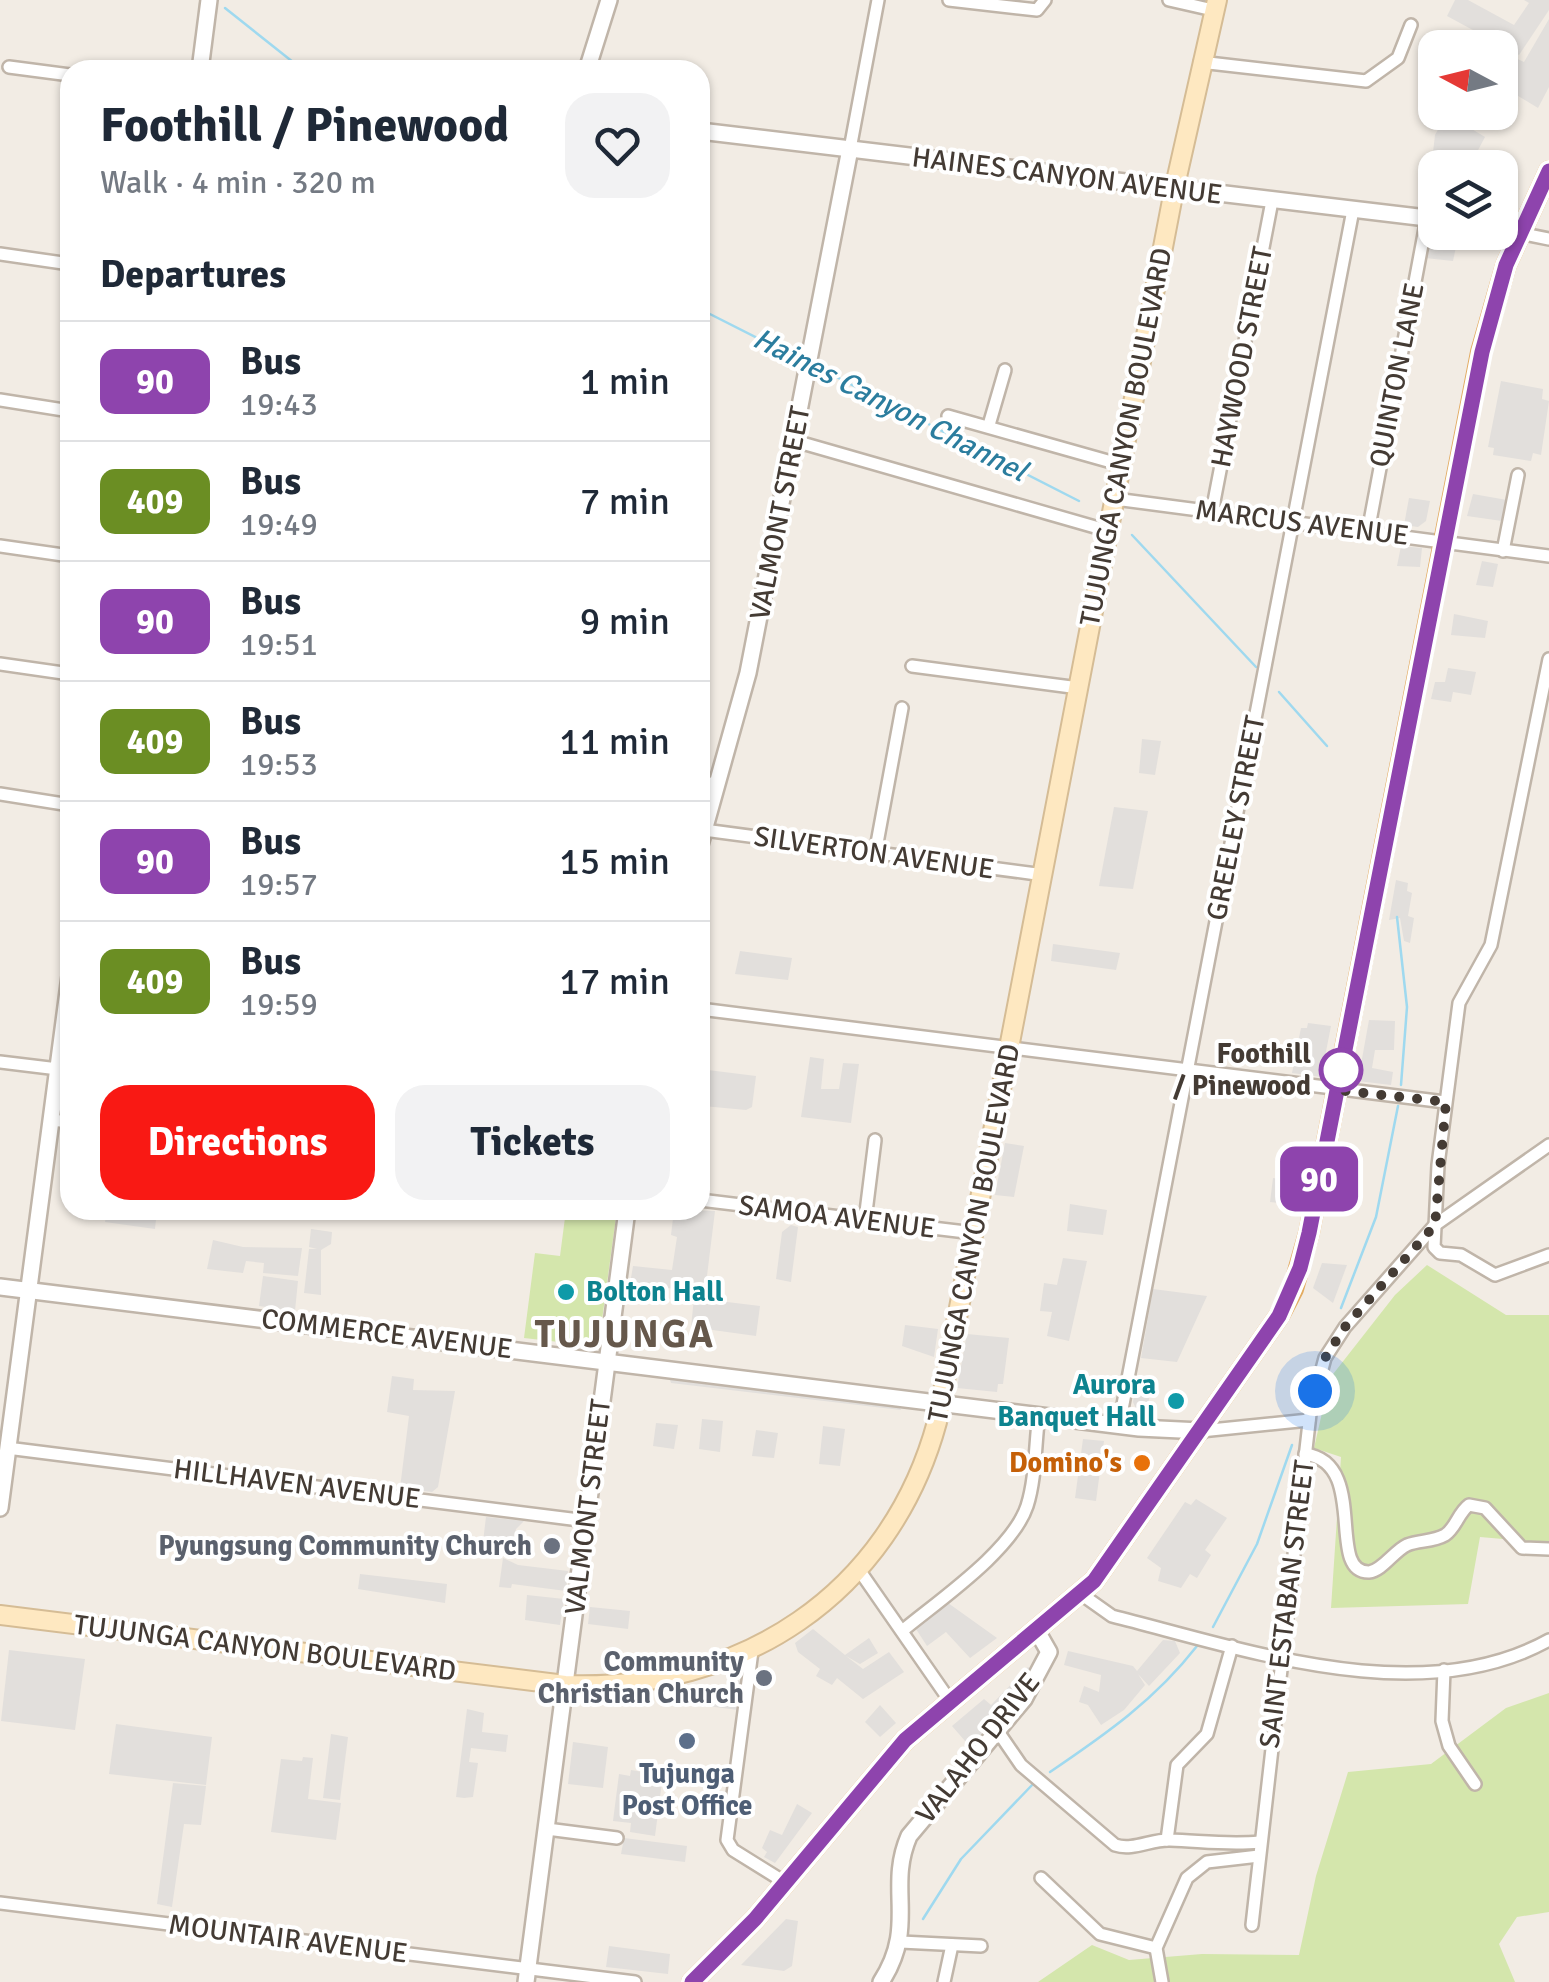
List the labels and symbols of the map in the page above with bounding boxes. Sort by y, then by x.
north arrow [1418,30,1518,130]
street label: HAINES CANYON AVENUE [910,140,1224,212]
street label: HAYWOOD STREET [1204,243,1280,470]
street label: TUJUNGA CANYON BOULEVARD [1073,245,1179,629]
street label: QUINTON LANE [1362,280,1432,470]
water label: Haines Canyon Channel [747,320,1035,491]
street label: VALMONT STREET [743,403,817,623]
street label: MARCUS AVENUE [1193,493,1411,553]
street label: GREELEY STREET [1199,713,1273,923]
street label: SILVERTON AVENUE [752,819,996,887]
place label: Foothill / Pinewood [1173,1037,1311,1103]
street label: TUJUNGA CANYON BOULEVARD [921,1041,1027,1425]
marker: Foothill / Pinewood [1320,1049,1362,1091]
line badge: 90 [1274,1146,1364,1212]
street label: SAMOA AVENUE [737,1188,937,1246]
place label: Bolton Hall [586,1275,724,1309]
marker: Bolton Hall [555,1281,577,1303]
street label: COMMERCE AVENUE [260,1302,514,1366]
district label: TUJUNGA [535,1311,715,1358]
your location [1290,1366,1340,1416]
place label: Aurora Banquet Hall [997,1368,1156,1434]
marker: Aurora Banquet Hall [1165,1390,1187,1412]
street label: VALMONT STREET [558,1397,618,1617]
place label: Domino's [1009,1446,1122,1480]
street label: HILLHAVEN AVENUE [171,1452,423,1516]
marker: Domino's [1131,1452,1153,1474]
street label: SAINT ESTABAN STREET [1252,1458,1322,1750]
place label: Pyungsung Community Church [158,1529,532,1563]
marker: Pyungsung Community Church [541,1535,563,1557]
street label: TUJUNGA CANYON BOULEVARD [72,1608,458,1688]
place label: Community Christian Church [538,1645,744,1711]
street label: VALAHO DRIVE [909,1666,1047,1830]
marker: Community Christian Church [753,1667,775,1689]
marker: Tujunga Post Office [676,1730,698,1752]
place label: Tujunga Post Office [622,1757,752,1823]
street label: MOUNTAIR AVENUE [167,1907,409,1971]

